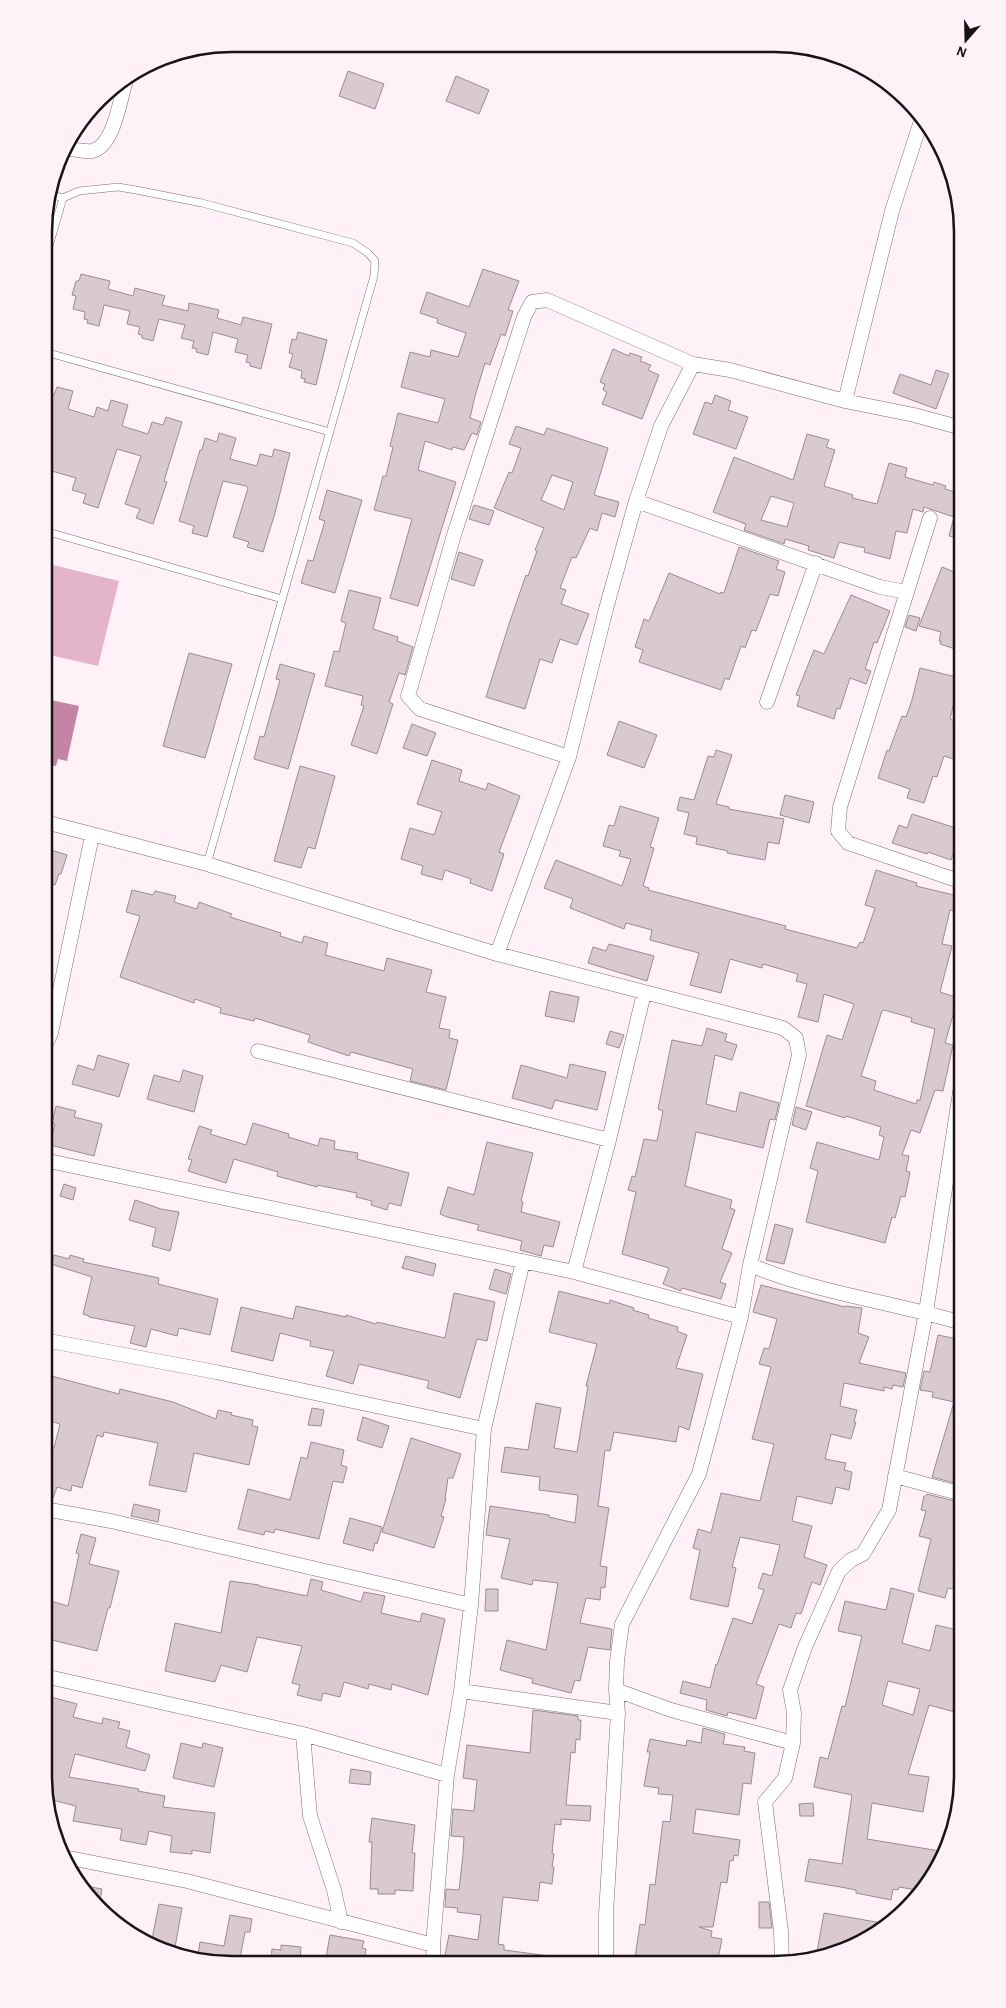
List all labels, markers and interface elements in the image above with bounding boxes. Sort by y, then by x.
north arrow [941,15,991,65]
text: N [955,43,969,60]

